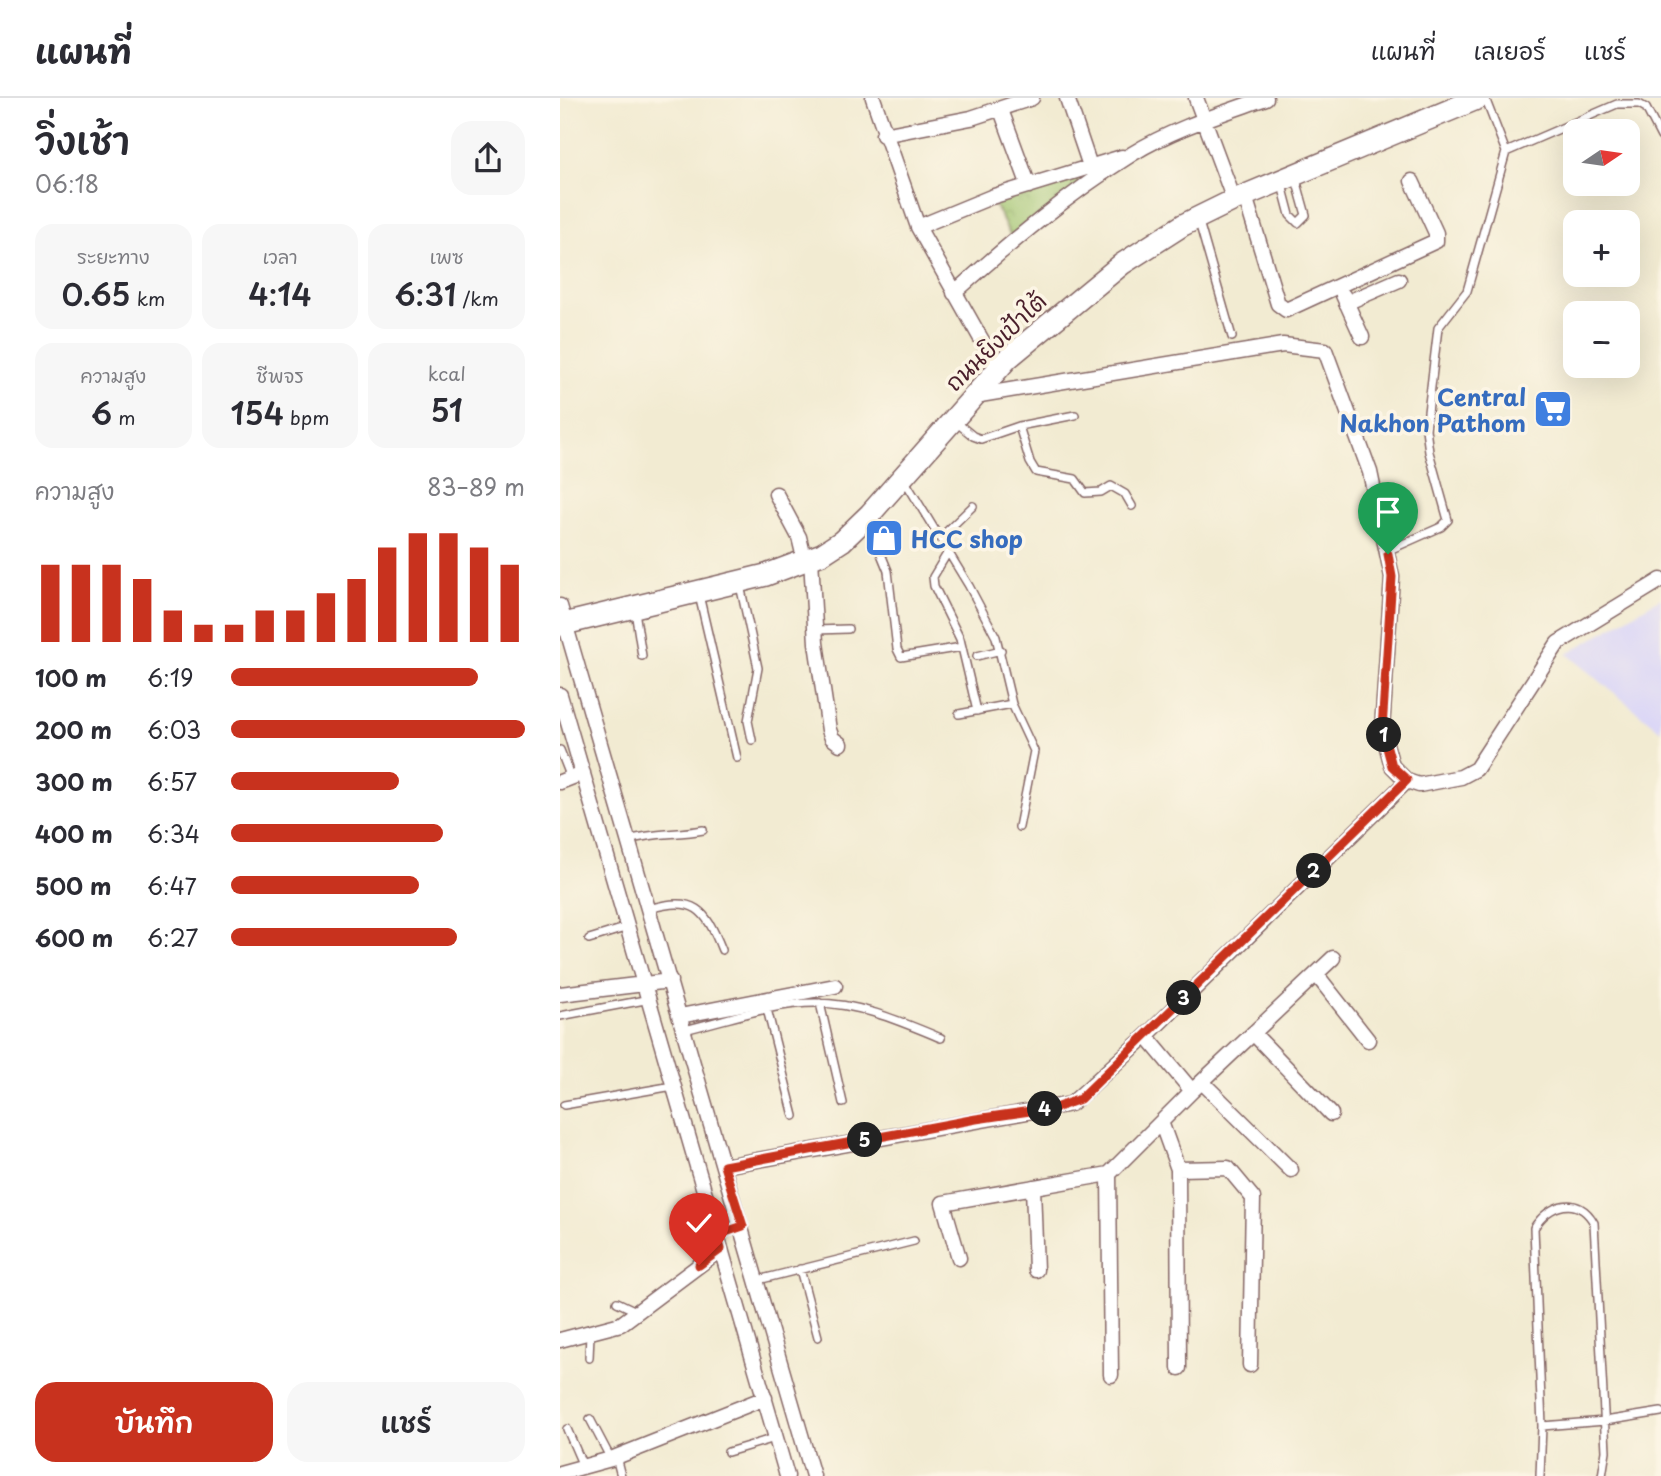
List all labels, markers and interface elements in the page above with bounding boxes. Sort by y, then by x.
text: แผนที่ [35,25,132,75]
text: แผนที่ [1371,32,1436,68]
text: เลเยอร์ [1474,32,1546,68]
text: แชร์ [1584,32,1626,68]
text: วิ่งเช้า [35,111,130,168]
north arrow [1563,119,1640,196]
map controls [1563,119,1640,378]
button: share [451,121,525,195]
text: 06:18 [35,166,99,201]
button: + [1563,210,1640,287]
text: ระยะทาง [77,242,150,270]
text: เวลา [262,242,298,270]
text: เพซ [430,242,464,270]
text: 0.65 [61,271,130,316]
text: 4:14 [248,271,312,316]
text: 6:31 [394,271,456,316]
street label: ถนนยิงเป้าใต้ [936,283,1054,399]
text: km [130,284,165,312]
text: /km [456,284,499,312]
button: − [1563,301,1640,378]
text: kcal [428,359,466,387]
text: ความสูง [81,361,146,389]
text: ชีพจร [256,361,304,389]
place label: Central Nakhon Pathom [1340,379,1526,440]
text: 51 [431,387,463,432]
supermarket icon: Central Nakhon Pathom [1532,388,1574,430]
text: 6 [91,390,112,435]
text: 154 [230,390,284,435]
text: m [112,403,136,431]
text: bpm [284,403,330,431]
text: 83–89 m [427,469,525,504]
text: ความสูง [35,473,114,508]
pin [1358,482,1418,554]
icon: arrive [1369,493,1407,531]
shop icon: HCC shop [863,517,905,559]
place label: HCC shop [911,521,1023,556]
text: 100 m [35,660,107,695]
text: 6:19 [147,660,193,695]
text: 200 m [35,712,112,747]
text: 6:03 [147,712,201,747]
pin: 1 [1366,718,1402,752]
text: 1 [1379,720,1388,748]
text: 300 m [35,764,113,799]
text: 6:57 [147,764,197,799]
text: 400 m [35,816,113,851]
text: 6:34 [147,816,200,851]
pin: 2 [1296,854,1332,888]
text: 2 [1307,856,1320,884]
text: 500 m [35,868,112,903]
text: 6:47 [147,868,197,903]
text: 600 m [35,920,113,955]
text: 6:27 [147,920,198,955]
pin: 3 [1166,981,1202,1016]
text: 3 [1177,983,1190,1011]
pin: 4 [1028,1091,1063,1126]
text: 4 [1038,1094,1051,1122]
pin: 5 [848,1122,882,1158]
text: 5 [858,1125,871,1153]
pin [669,1193,729,1265]
icon: check [680,1204,718,1242]
button: บันทึก [35,1382,273,1462]
button: แชร์ [287,1382,525,1462]

